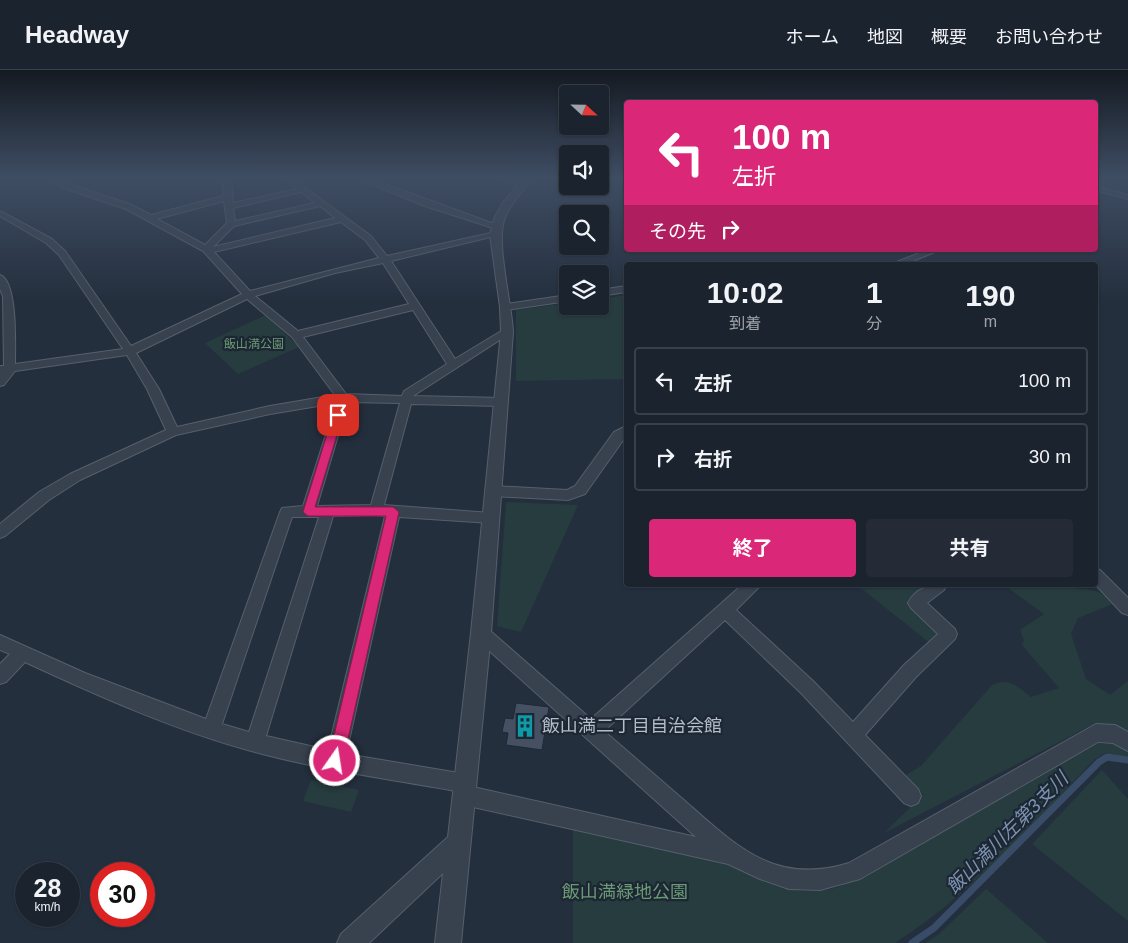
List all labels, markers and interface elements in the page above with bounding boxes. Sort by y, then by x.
text: Headway [25,21,129,48]
text: ホーム [786,27,839,47]
text: 地図 [867,27,903,47]
text: 概要 [931,27,967,47]
text: お問い合わせ [995,27,1103,47]
north arrow [559,85,609,135]
map controls [559,85,609,315]
text: 100 m [732,117,831,156]
icon: left [649,120,714,185]
button: sound [559,145,609,195]
text: 左折 [732,164,776,189]
button: search [559,205,609,255]
icon: right [716,215,744,243]
text: その先 [649,221,706,242]
button: layers [559,265,609,315]
text: 10:02 [707,276,783,309]
text: 1 [866,276,883,309]
text: 190 [965,279,1015,312]
text: m [984,313,997,330]
text: 到着 [729,315,761,332]
text: 分 [866,315,882,332]
park label: 飯山満公園 [224,337,284,351]
icon: left [651,367,679,395]
text: 100 m [1018,370,1071,391]
text: 左折 [694,373,732,394]
pin [317,394,359,436]
icon: arrive [324,401,352,429]
icon: right [651,443,679,471]
text: 30 m [1029,446,1071,467]
text: 右折 [694,449,732,470]
button: 終了 [649,519,856,577]
button: 共有 [866,519,1073,577]
building icon: 飯山満二丁目自治会館 [512,713,538,739]
place label: 飯山満二丁目自治会館 [542,716,722,736]
position arrow [308,734,360,786]
water label: 飯山満川左第3支川 [942,767,1073,898]
speed limit sign: 30 [90,862,155,927]
text: 28 [34,874,61,902]
park label: 飯山満緑地公園 [562,882,688,902]
text: km/h [34,900,61,914]

